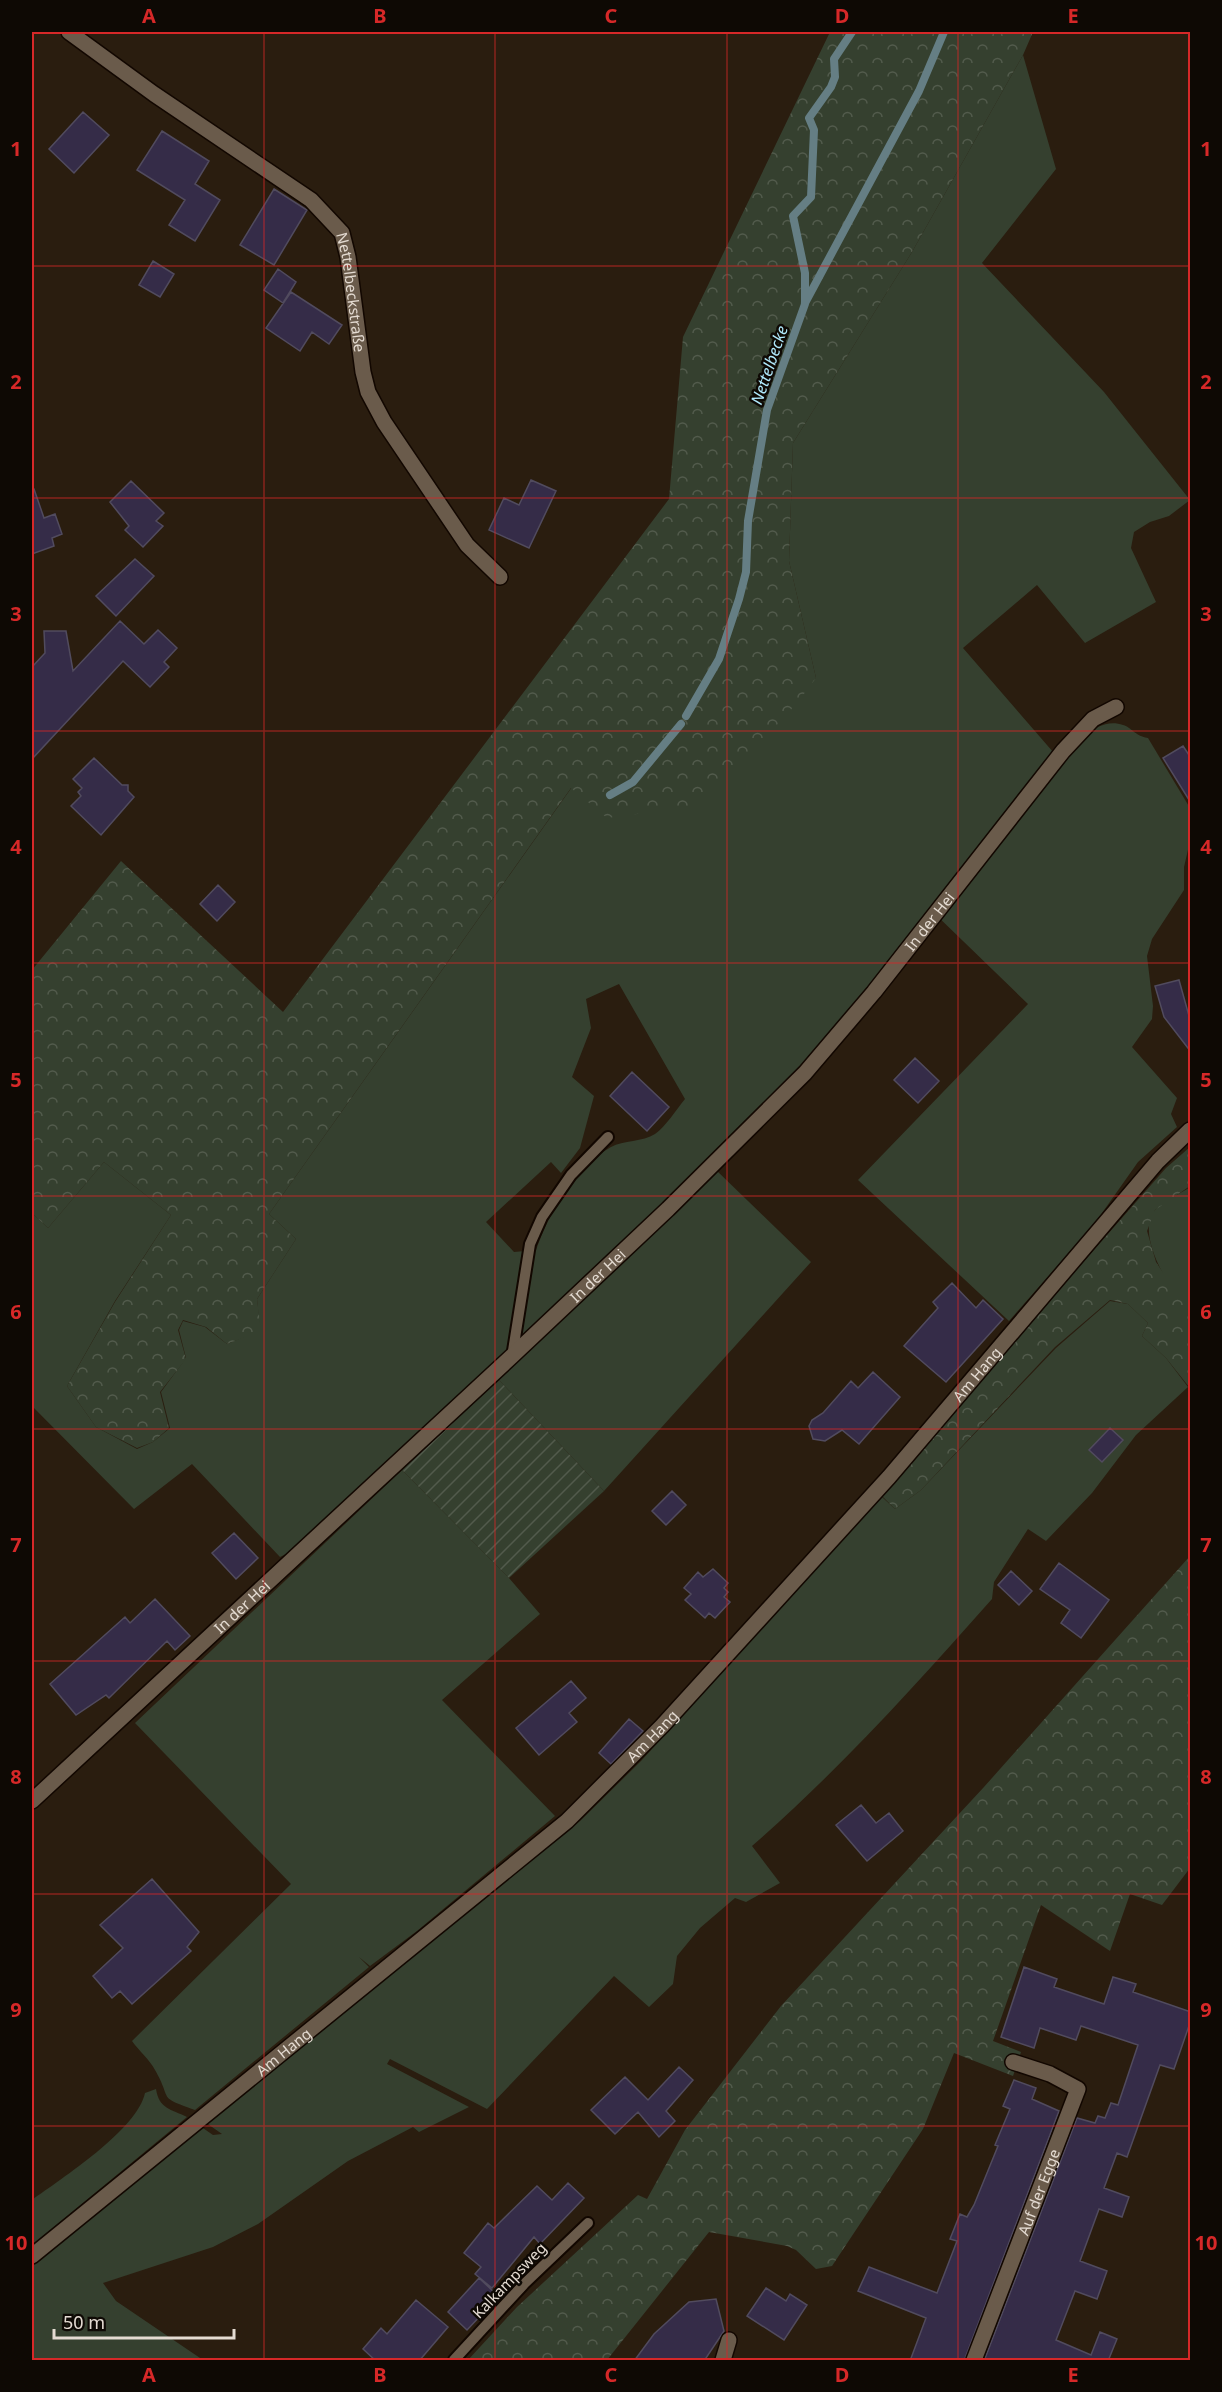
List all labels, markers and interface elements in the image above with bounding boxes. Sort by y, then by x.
text: A [142,2,156,29]
text: B [373,2,387,29]
text: C [605,2,618,29]
text: D [835,2,849,29]
text: E [1067,2,1079,29]
text: 1 [10,135,22,162]
text: 1 [1200,135,1212,162]
street label: Nettelbeckstraße [332,230,370,353]
water label: Nettelbecke [745,323,793,407]
text: 2 [10,368,22,395]
text: 2 [1200,368,1212,395]
text: 3 [10,600,22,627]
text: 3 [1200,600,1212,627]
text: 4 [10,833,22,860]
text: 4 [1200,833,1212,860]
street label: In der Hei [900,888,959,955]
text: 5 [10,1066,22,1093]
text: 5 [1200,1066,1212,1093]
street label: In der Hei [565,1244,630,1307]
text: 6 [10,1298,22,1325]
text: 6 [1200,1298,1212,1325]
street label: Am Hang [948,1343,1005,1406]
text: 7 [10,1531,22,1558]
text: 7 [1200,1531,1212,1558]
street label: In der Hei [209,1576,274,1638]
street label: Am Hang [622,1705,682,1766]
text: 8 [10,1763,22,1790]
text: 8 [1200,1763,1212,1790]
text: 9 [10,1996,22,2023]
text: 9 [1200,1996,1212,2023]
street label: Am Hang [252,2023,315,2080]
street label: Auf der Egge [1013,2146,1064,2238]
text: 10 [5,2229,27,2256]
text: 10 [1195,2229,1217,2256]
street label: Kalkampsweg [468,2238,550,2322]
scale bar [54,2302,234,2340]
text: 50 m [63,2310,105,2334]
text: A [142,2361,156,2388]
text: B [373,2361,387,2388]
text: C [605,2361,618,2388]
text: D [835,2361,849,2388]
text: E [1067,2361,1079,2388]

